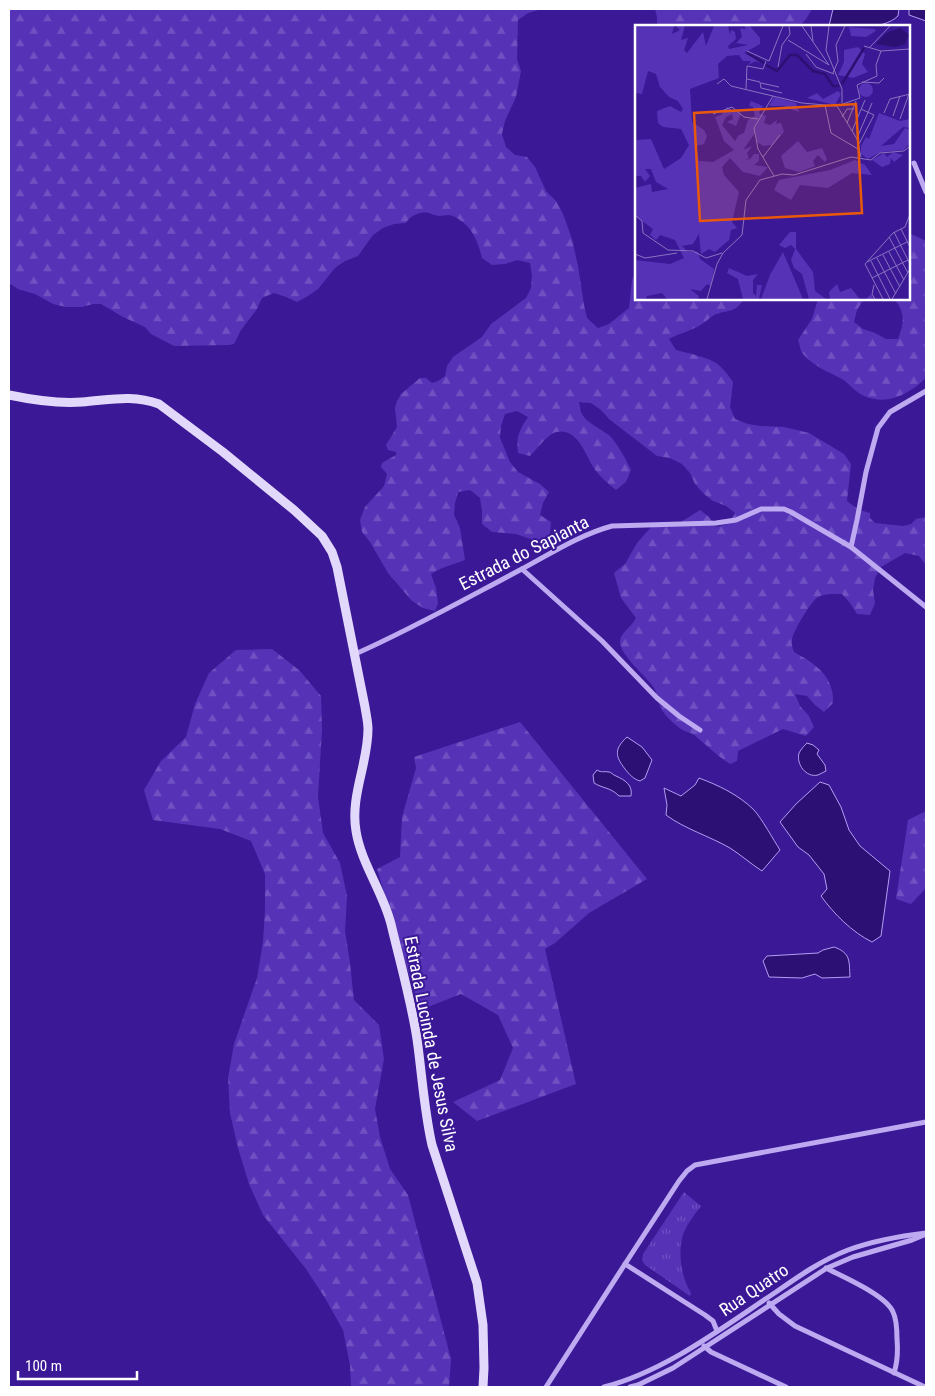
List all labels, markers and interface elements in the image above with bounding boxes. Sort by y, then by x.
inset map [635,25,910,300]
street label: Estrada do Sapianta [456,511,592,594]
street label: Estrada Lucinda de Jesus Silva [400,934,463,1154]
street label: Rua Quatro [715,1259,792,1320]
scale bar [18,1348,136,1380]
text: 100 m [25,1357,62,1375]

